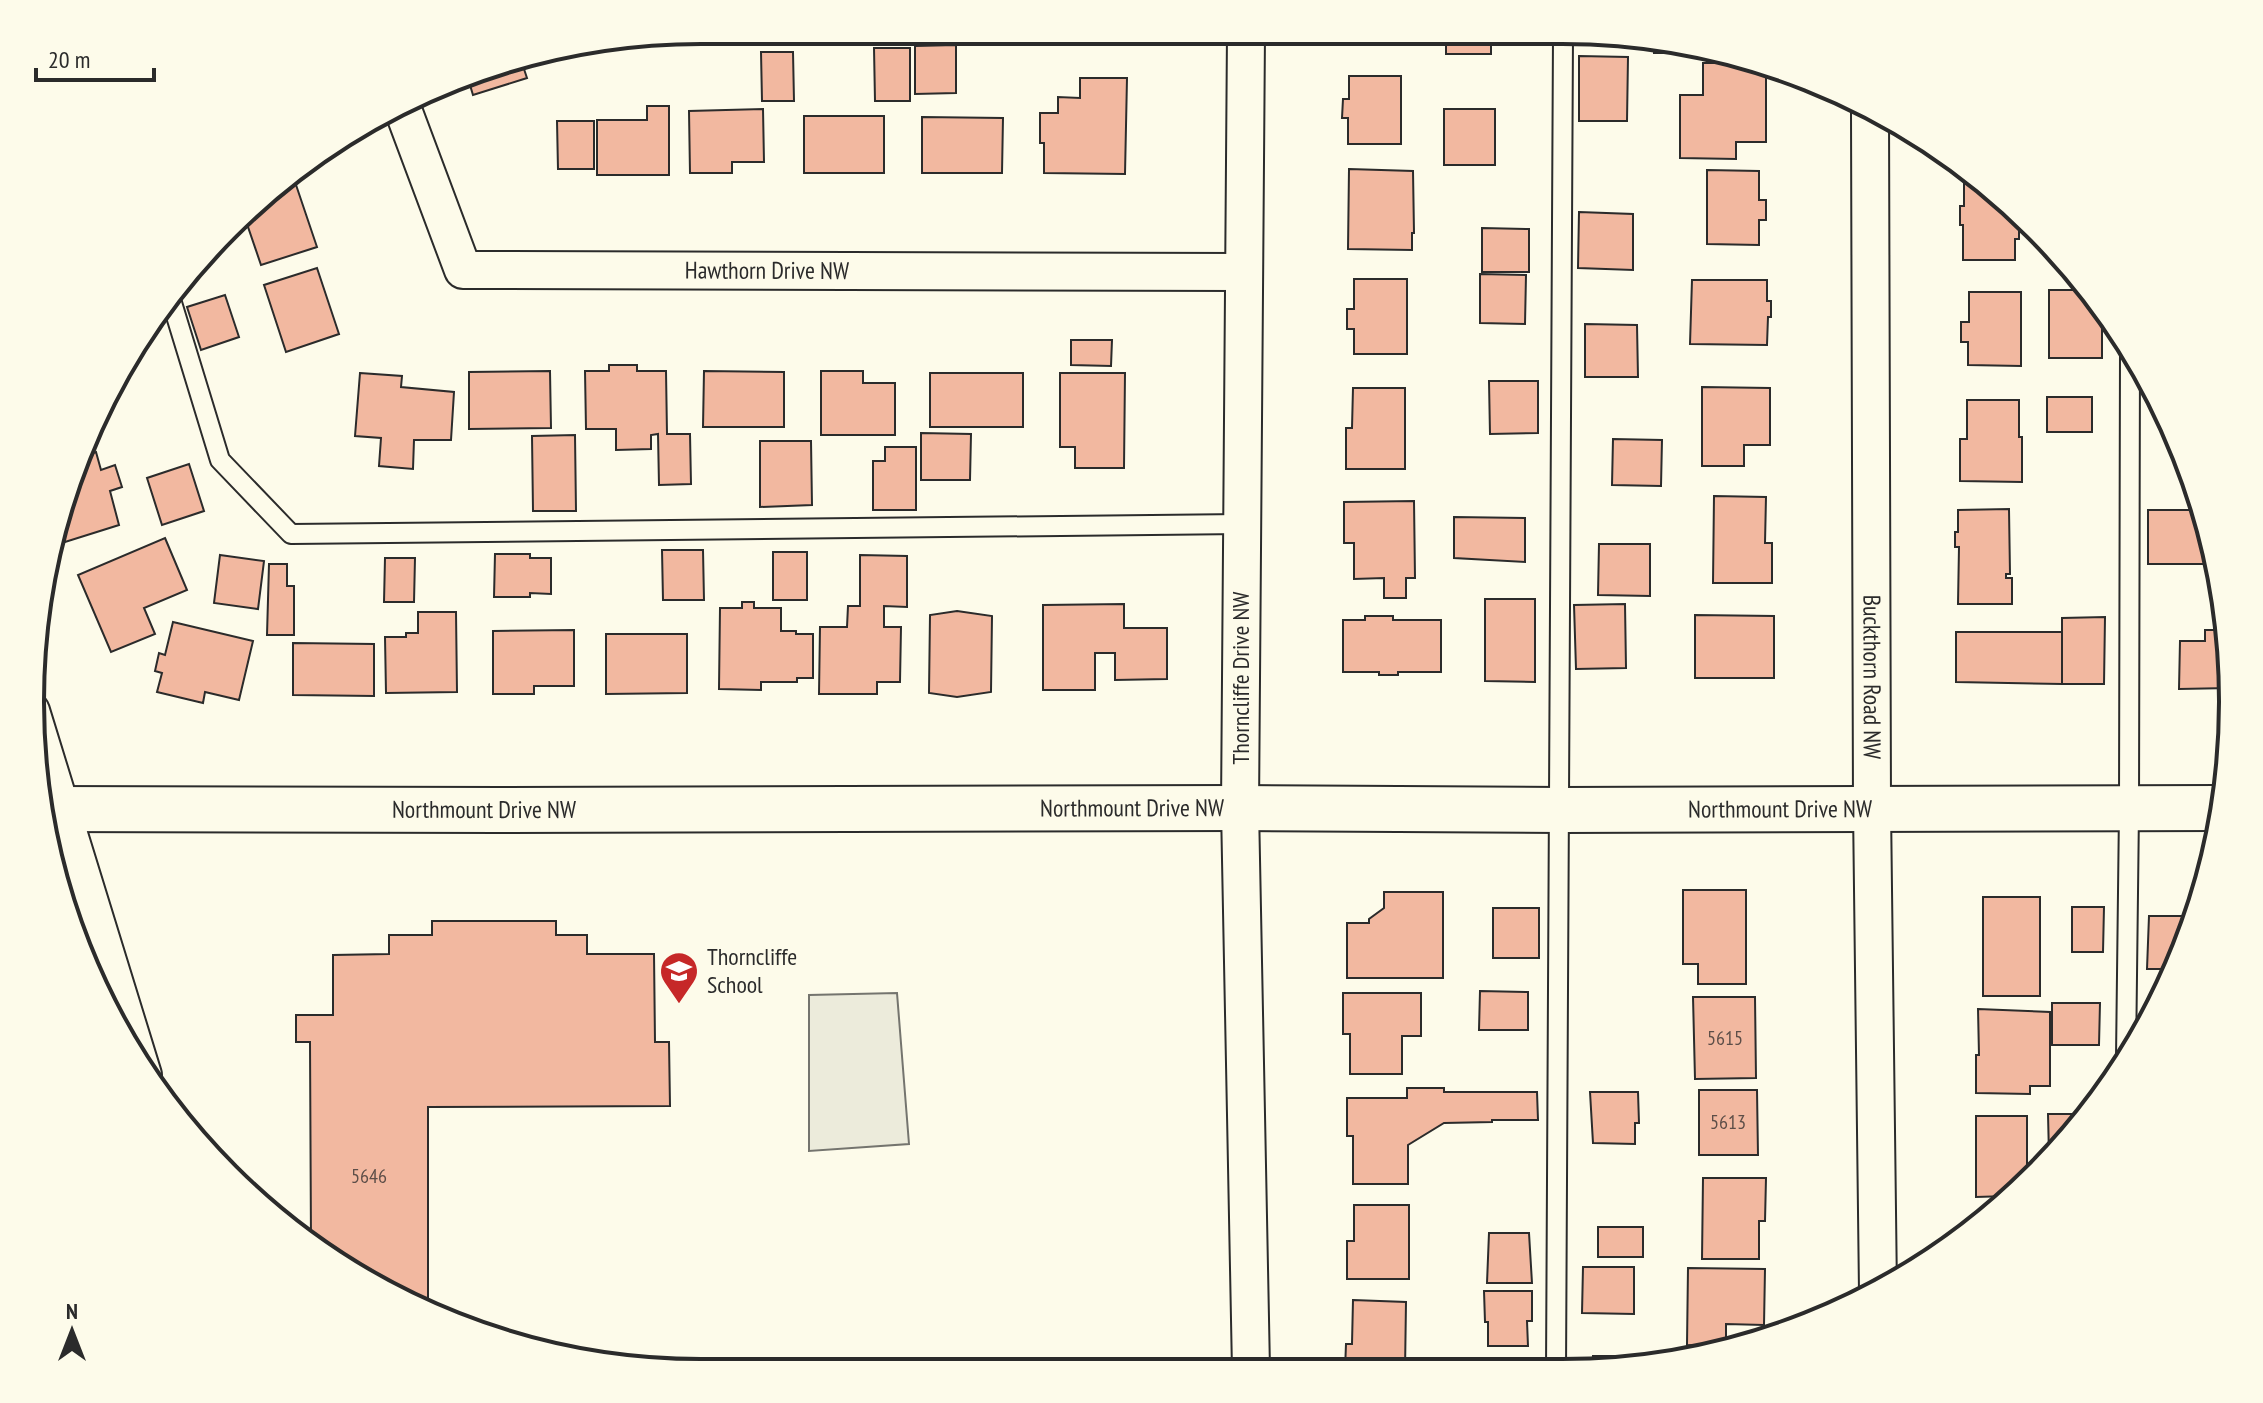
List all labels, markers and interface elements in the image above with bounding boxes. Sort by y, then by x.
scale bar [36,32,154,82]
text: 20 m [48,44,90,75]
street label: Hawthorn Drive NW [685,255,849,286]
street label: Thorncliffe Drive NW [1225,592,1256,765]
street label: Buckthorn Road NW [1856,595,1888,759]
street label: Northmount Drive NW [1040,792,1224,824]
street label: Northmount Drive NW [1688,793,1872,825]
street label: Northmount Drive NW [392,794,576,825]
place label: Thorncliffe School [707,941,797,1000]
school or university icon: Thorncliffe School [658,950,700,1005]
house number: 5615 [1707,1025,1743,1051]
house number: 5613 [1710,1109,1746,1135]
house number: 5646 [351,1163,387,1189]
north arrow [32,1291,112,1371]
text: N [66,1297,78,1325]

